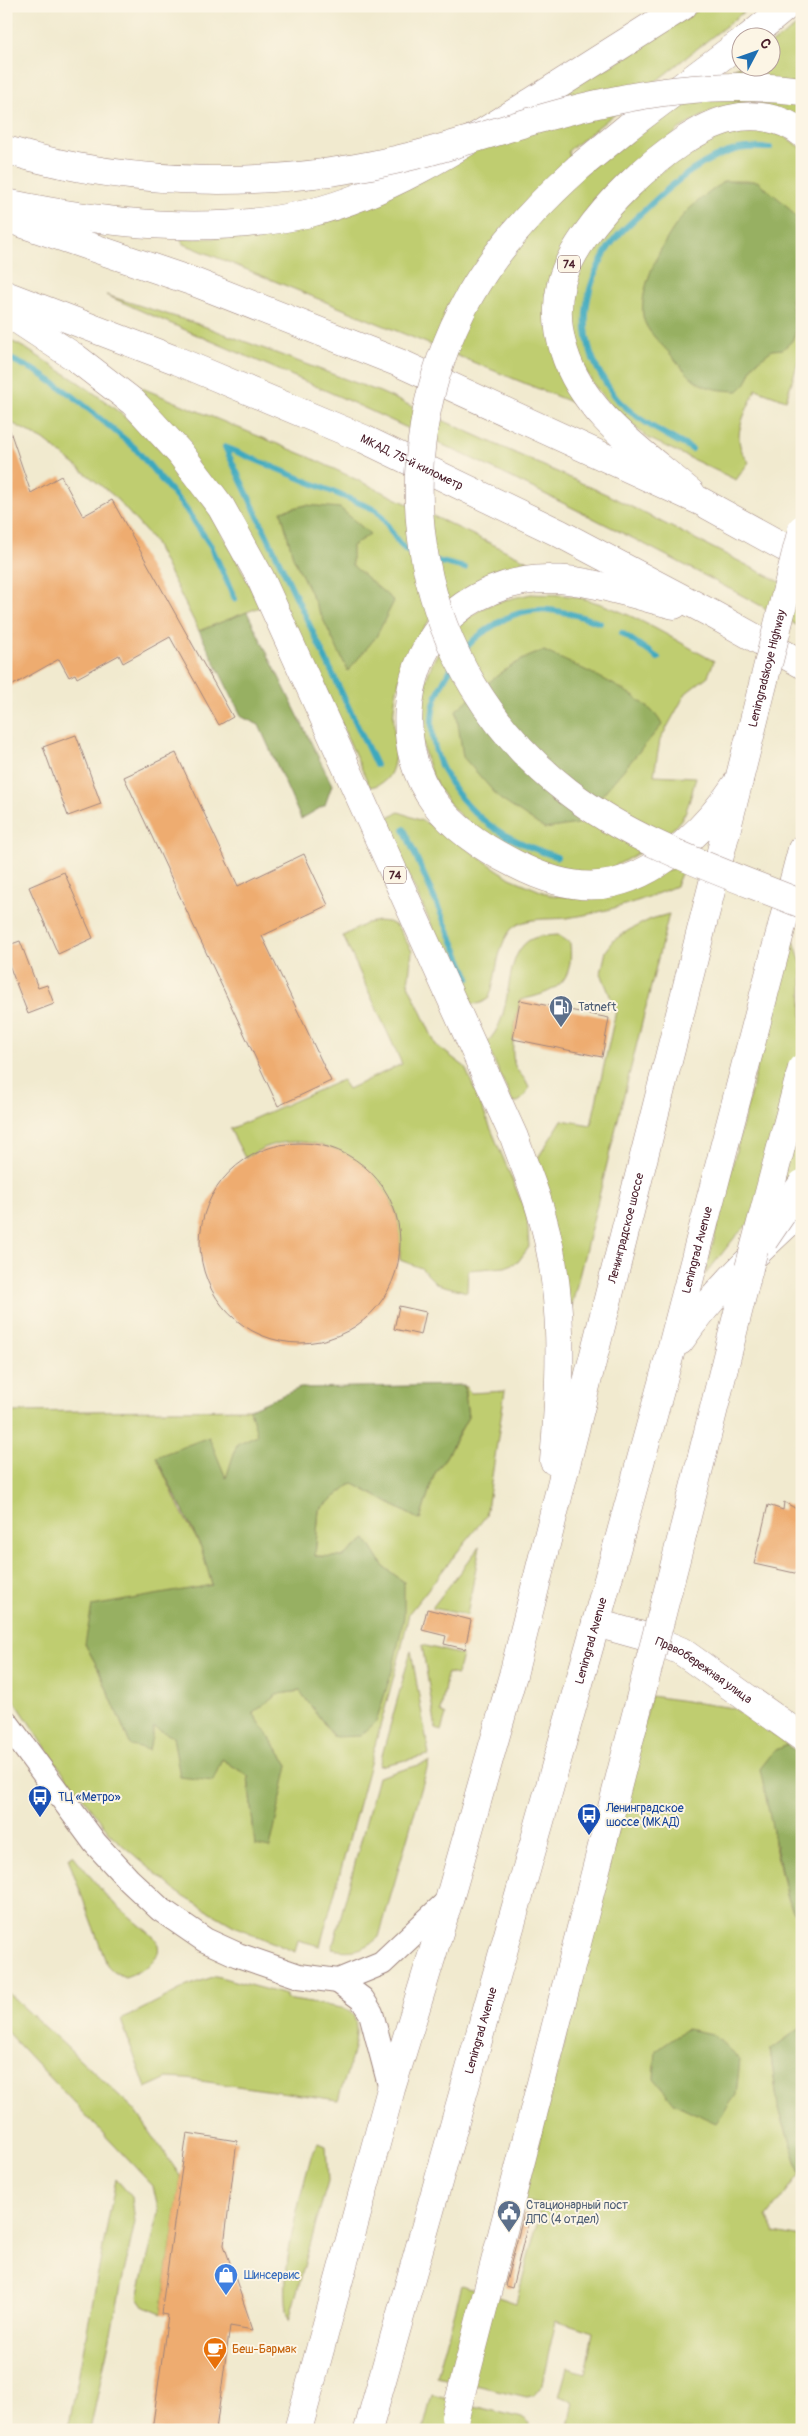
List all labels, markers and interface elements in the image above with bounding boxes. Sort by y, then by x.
north arrow [730,28,780,78]
text: С [756,35,775,53]
road number: 74 [558,255,580,272]
street label: МКАД, 75-й километр [358,431,466,494]
street label: Leningradskoye Highway [746,608,789,729]
road number: 74 [384,866,406,884]
fuel station icon: Tatneft [548,994,574,1028]
place label: Tatneft [578,1000,617,1015]
street label: Ленинградское шоссе [605,1171,648,1286]
street label: Leningrad Avenue [679,1205,716,1295]
street label: Leningrad Avenue [572,1596,611,1686]
street label: Правобережная улица [653,1634,755,1707]
bus stop icon: ТЦ «Метро» [27,1784,53,1818]
place label: ТЦ «Метро» [58,1790,121,1805]
place label: Ленинградское шоссе (МКАД) [605,1801,684,1830]
bus stop icon: Ленинградское шоссе (МКАД) [576,1802,602,1836]
street label: Leningrad Avenue [462,1986,501,2076]
place label: Стационарный пост ДПС (4 отдел) [525,2198,628,2227]
public building icon: Стационарный пост ДПС (4 отдел) [496,2199,522,2233]
shop icon: Шинсервис [213,2262,239,2296]
place label: Шинсервис [244,2268,300,2283]
cafe icon: Беш-Бармак [202,2336,228,2370]
place label: Беш-Бармак [232,2342,297,2357]

